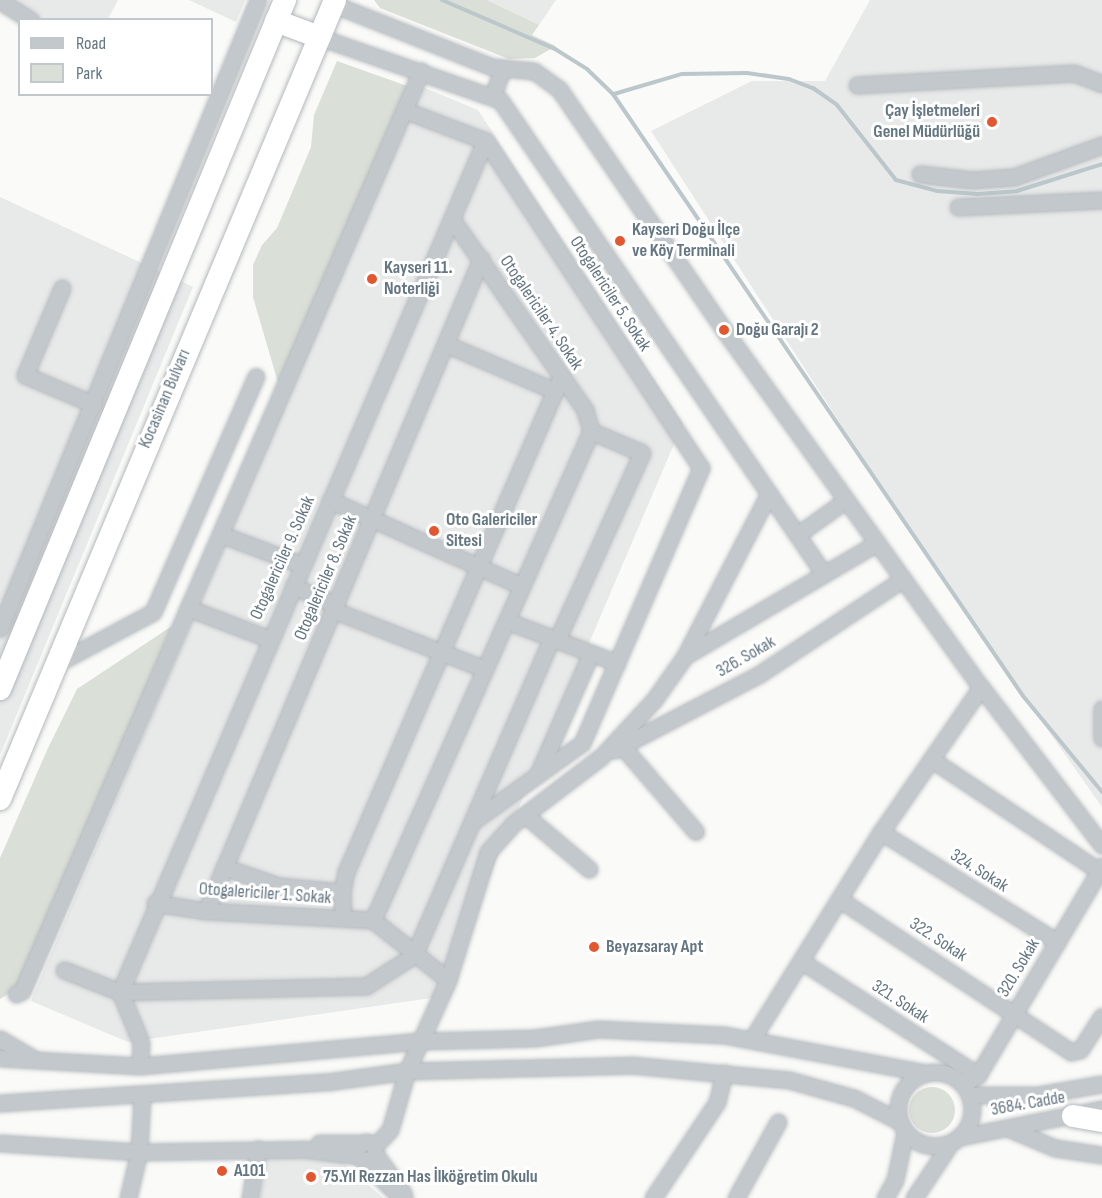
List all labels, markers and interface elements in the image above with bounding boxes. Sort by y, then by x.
legend [18,18,213,96]
text: Road [76,33,106,54]
text: Park [76,63,102,84]
place label: Çay İşletmeleri Genel Müdürlüğü [873,101,980,144]
marker: Çay İşletmeleri Genel Müdürlüğü [985,115,999,129]
place label: Kayseri Doğu İlçe ve Köy Terminali [632,220,740,262]
street label: Otogalericiler 5. Sokak [565,232,655,356]
marker: Kayseri Doğu İlçe ve Köy Terminali [613,234,627,248]
street label: Otogalericiler 4. Sokak [495,252,587,374]
place label: Kayseri 11. Noterliği [384,258,453,300]
marker: Kayseri 11. Noterliği [365,272,379,286]
place label: Doğu Garajı 2 [736,319,819,341]
marker: Doğu Garajı 2 [717,323,731,337]
street label: Kocasinan Bulvarı [135,346,195,452]
street label: Otogalericiler 9. Sokak [246,493,320,623]
place label: Oto Galericiler Sitesi [446,510,537,552]
street label: Otogalericiler 8. Sokak [290,512,362,644]
marker: Oto Galericiler Sitesi [427,524,441,538]
street label: 326. Sokak [713,632,779,682]
street label: 324. Sokak [946,845,1012,897]
street label: Otogalericiler 1. Sokak [198,879,332,909]
street label: 322. Sokak [905,913,971,967]
street label: 320. Sokak [993,935,1045,1001]
place label: Beyazsaray Apt [606,936,703,958]
marker: Beyazsaray Apt [587,940,601,954]
street label: 321. Sokak [867,976,933,1028]
street label: 3684. Cadde [989,1087,1067,1121]
place label: A101 [234,1160,265,1182]
marker: A101 [215,1164,229,1178]
place label: 75.Yıl Rezzan Has İlköğretim Okulu [323,1166,538,1188]
marker: 75.Yıl Rezzan Has İlköğretim Okulu [304,1170,318,1184]

